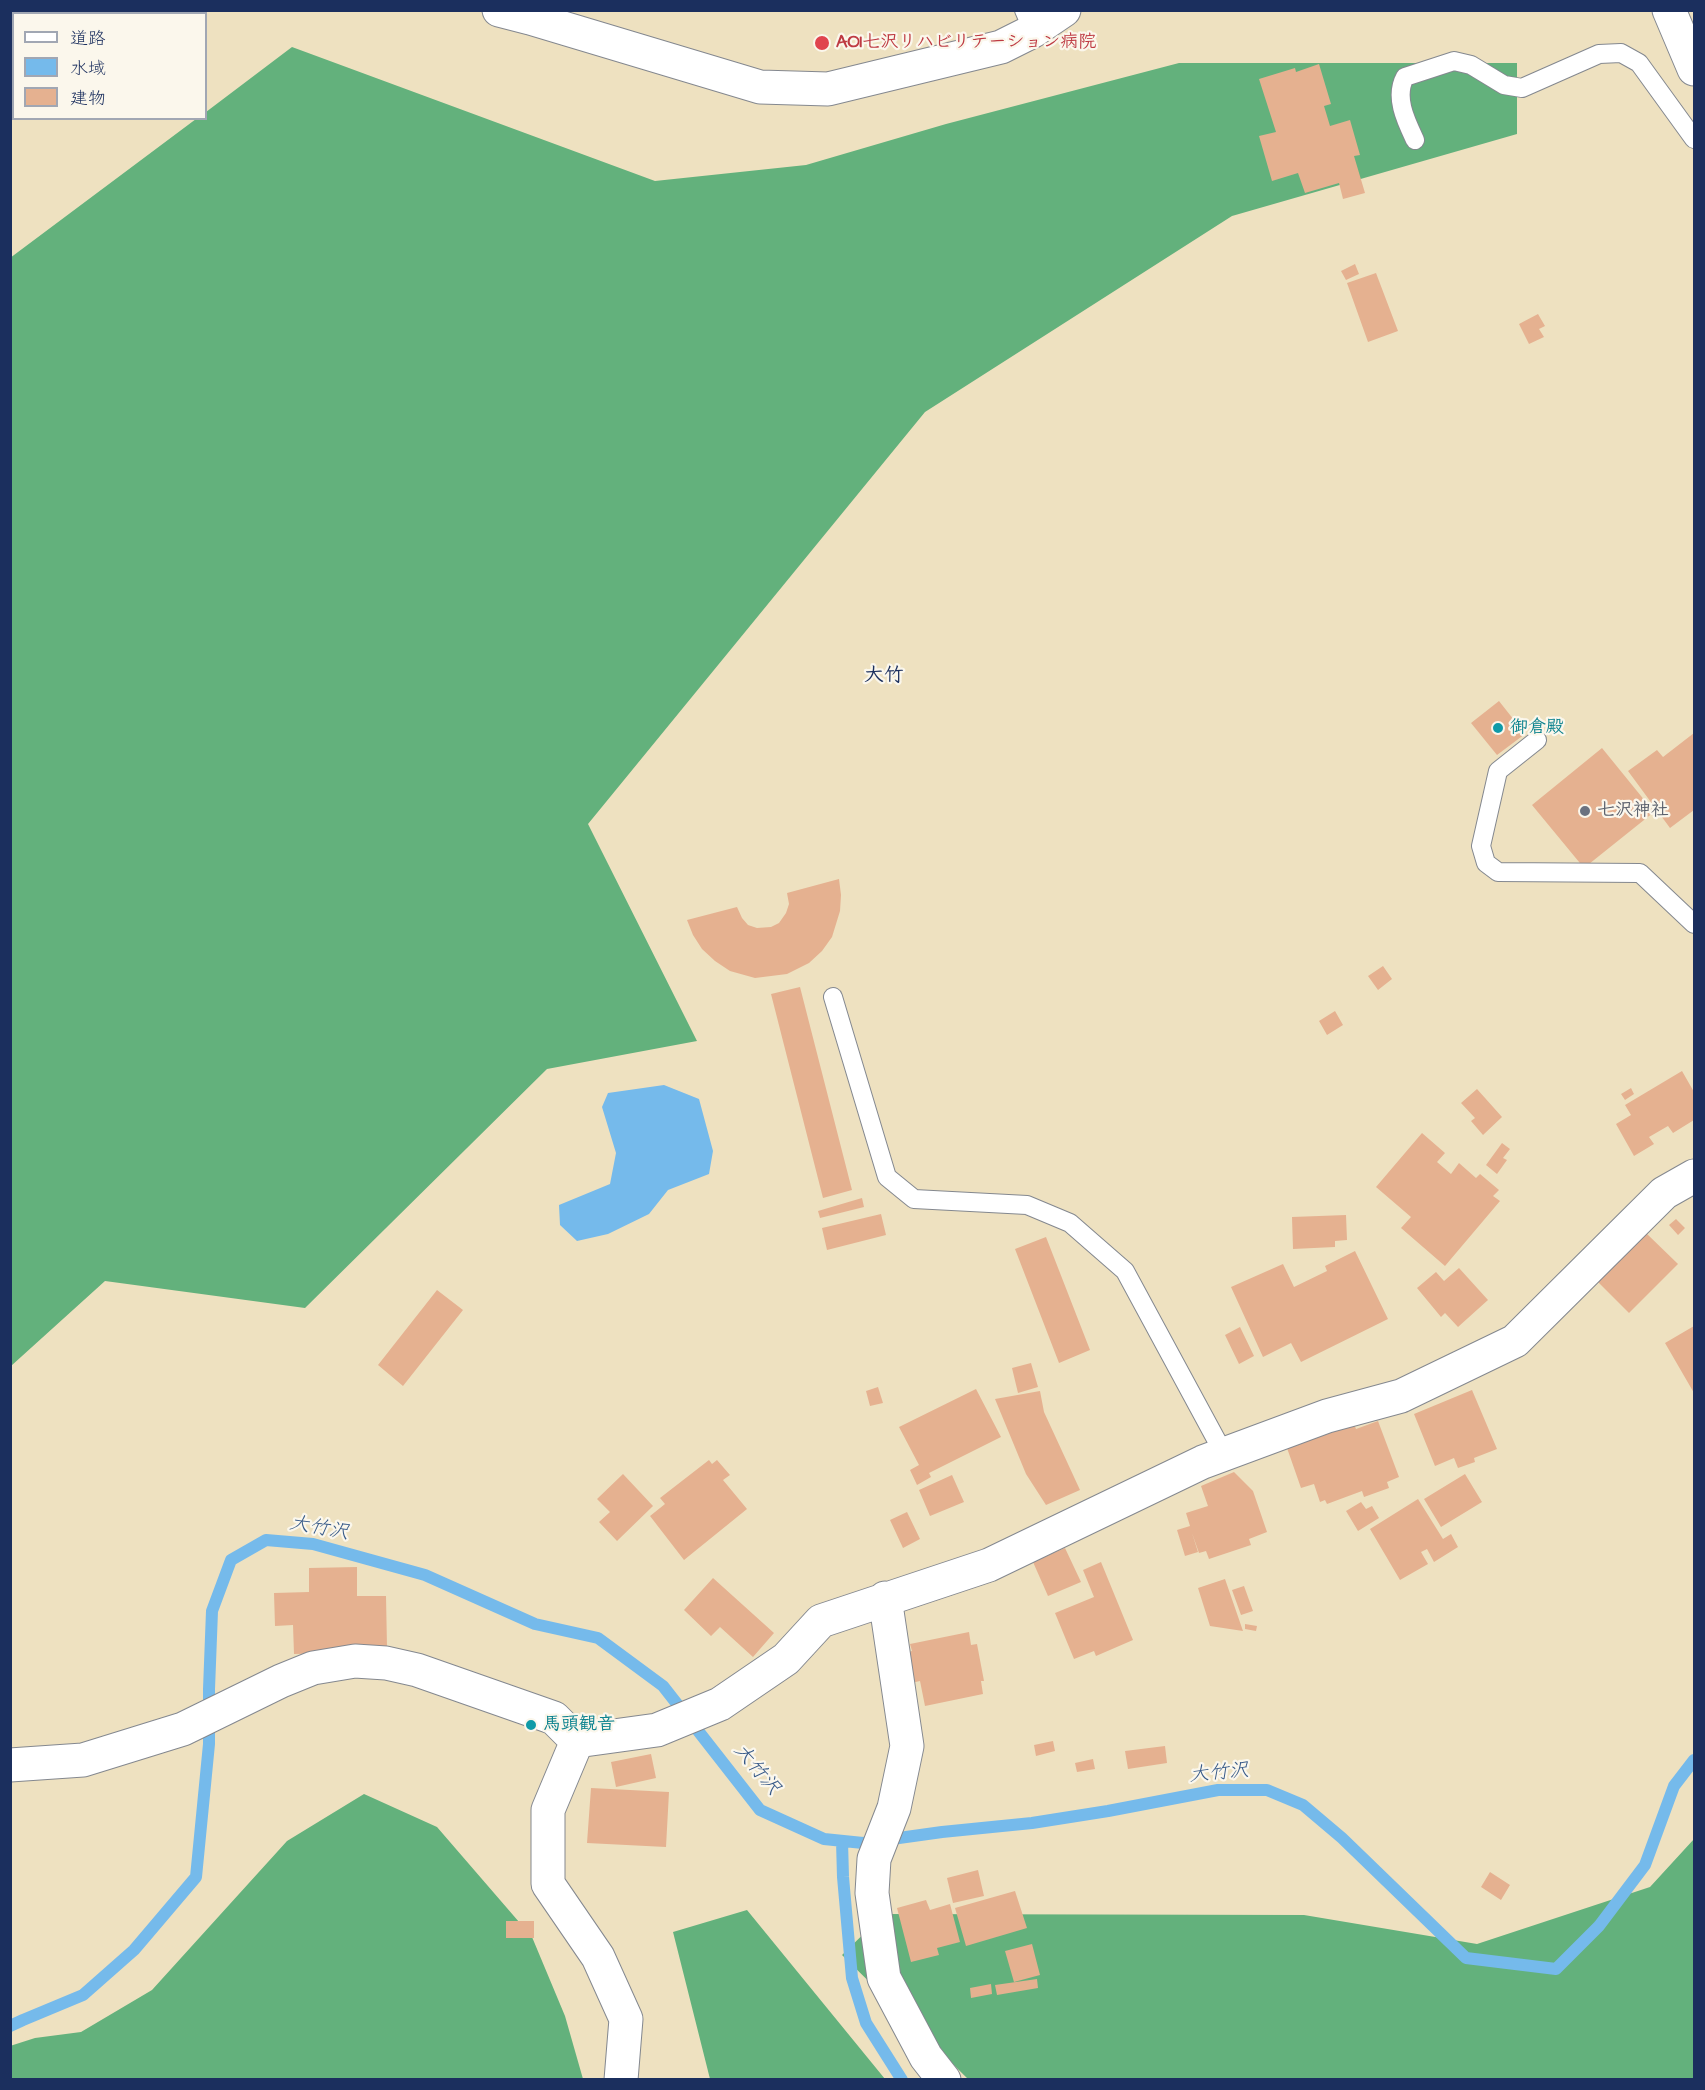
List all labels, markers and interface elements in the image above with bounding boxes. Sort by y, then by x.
legend [12,12,207,120]
text: 道路 [70,26,106,51]
place label: AOI七沢リハビリテーション病院 [836,32,1096,54]
marker: AOI七沢リハビリテーション病院 [813,34,831,52]
text: 水域 [70,56,106,81]
text: 建物 [70,86,106,111]
district label: 大竹 [864,665,904,689]
place label: 御倉殿 [1510,717,1564,739]
marker: 御倉殿 [1491,721,1505,735]
place label: 七沢神社 [1597,800,1669,822]
marker: 七沢神社 [1578,804,1592,818]
water label: 大竹沢 [287,1512,351,1546]
place label: 馬頭観音 [543,1714,615,1736]
marker: 馬頭観音 [524,1718,538,1732]
water label: 大竹沢 [728,1739,784,1801]
water label: 大竹沢 [1188,1759,1250,1789]

